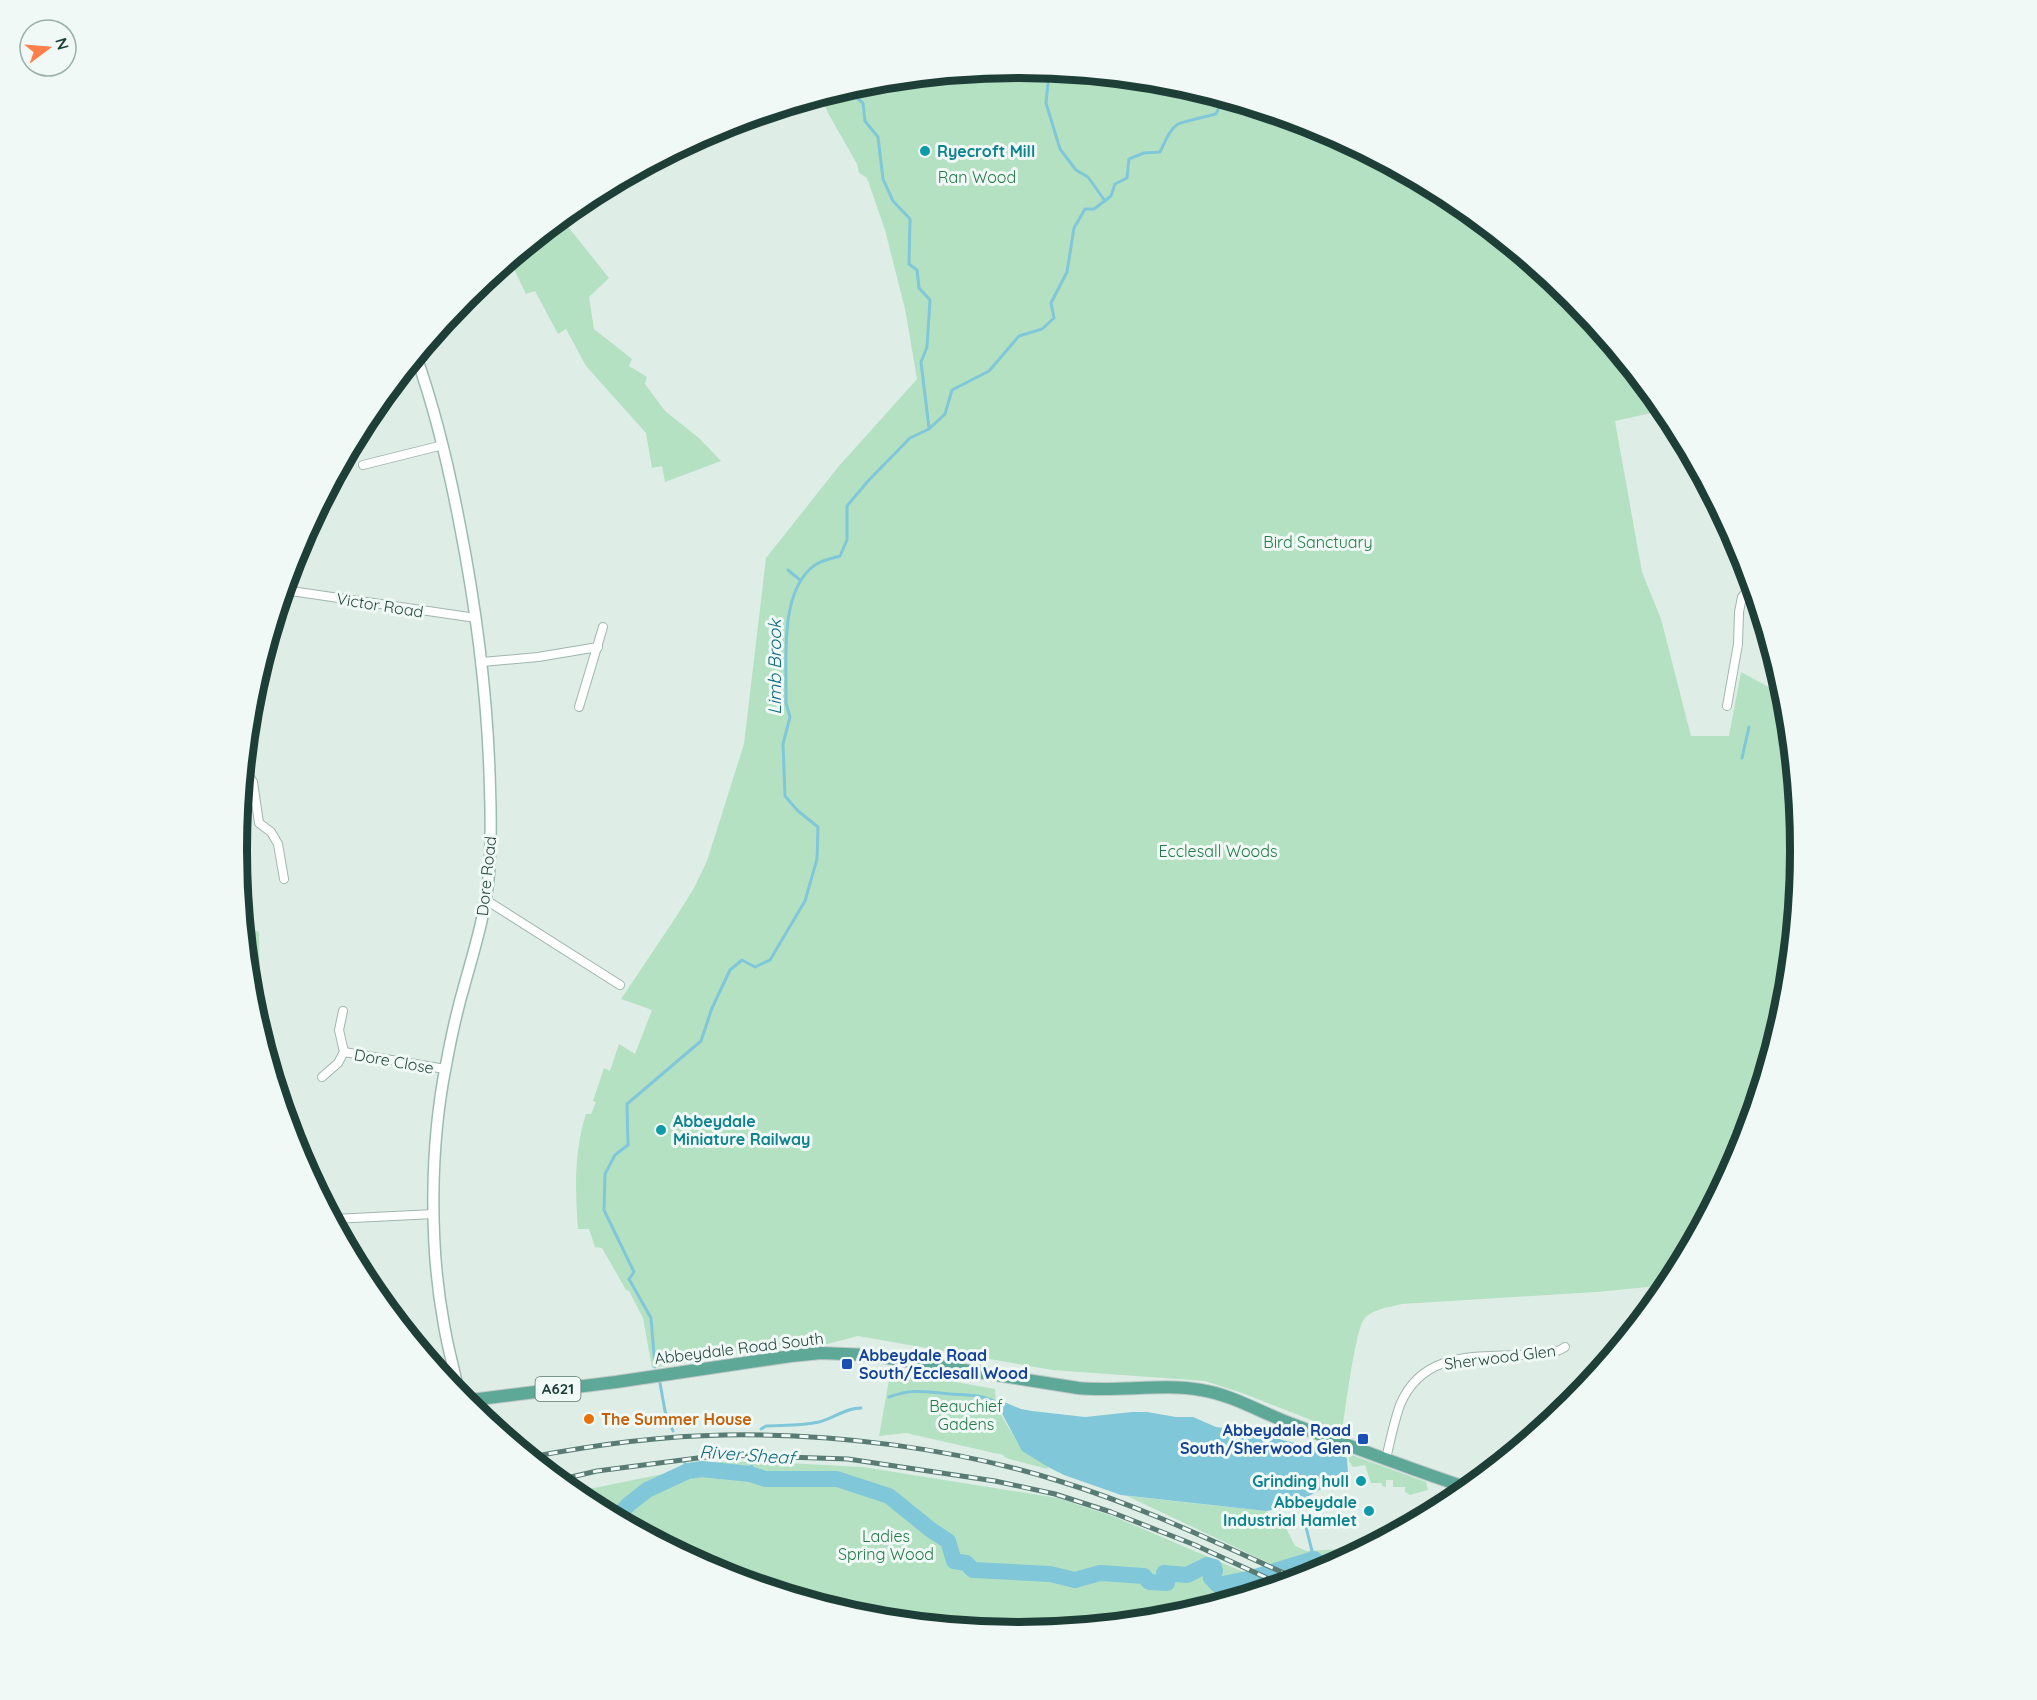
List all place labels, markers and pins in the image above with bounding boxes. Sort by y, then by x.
place label: Ryecroft Mill [937,141,1035,161]
marker: Ryecroft Mill [918,144,932,158]
place label: Abbeydale Miniature Railway [673,1111,810,1149]
marker: Abbeydale Miniature Railway [654,1123,668,1137]
place label: Abbeydale Road South/Ecclesall Wood [859,1345,1028,1383]
marker: Abbeydale Road South/Ecclesall Wood [840,1357,854,1371]
place label: The Summer House [601,1409,752,1429]
marker: The Summer House [582,1412,596,1426]
place label: Abbeydale Road South/Sherwood Glen [1180,1420,1351,1458]
marker: Abbeydale Road South/Sherwood Glen [1356,1432,1370,1446]
place label: Grinding hull [1252,1471,1349,1491]
marker: Grinding hull [1354,1474,1368,1488]
place label: Abbeydale Industrial Hamlet [1223,1492,1357,1530]
marker: Abbeydale Industrial Hamlet [1362,1504,1376,1518]

